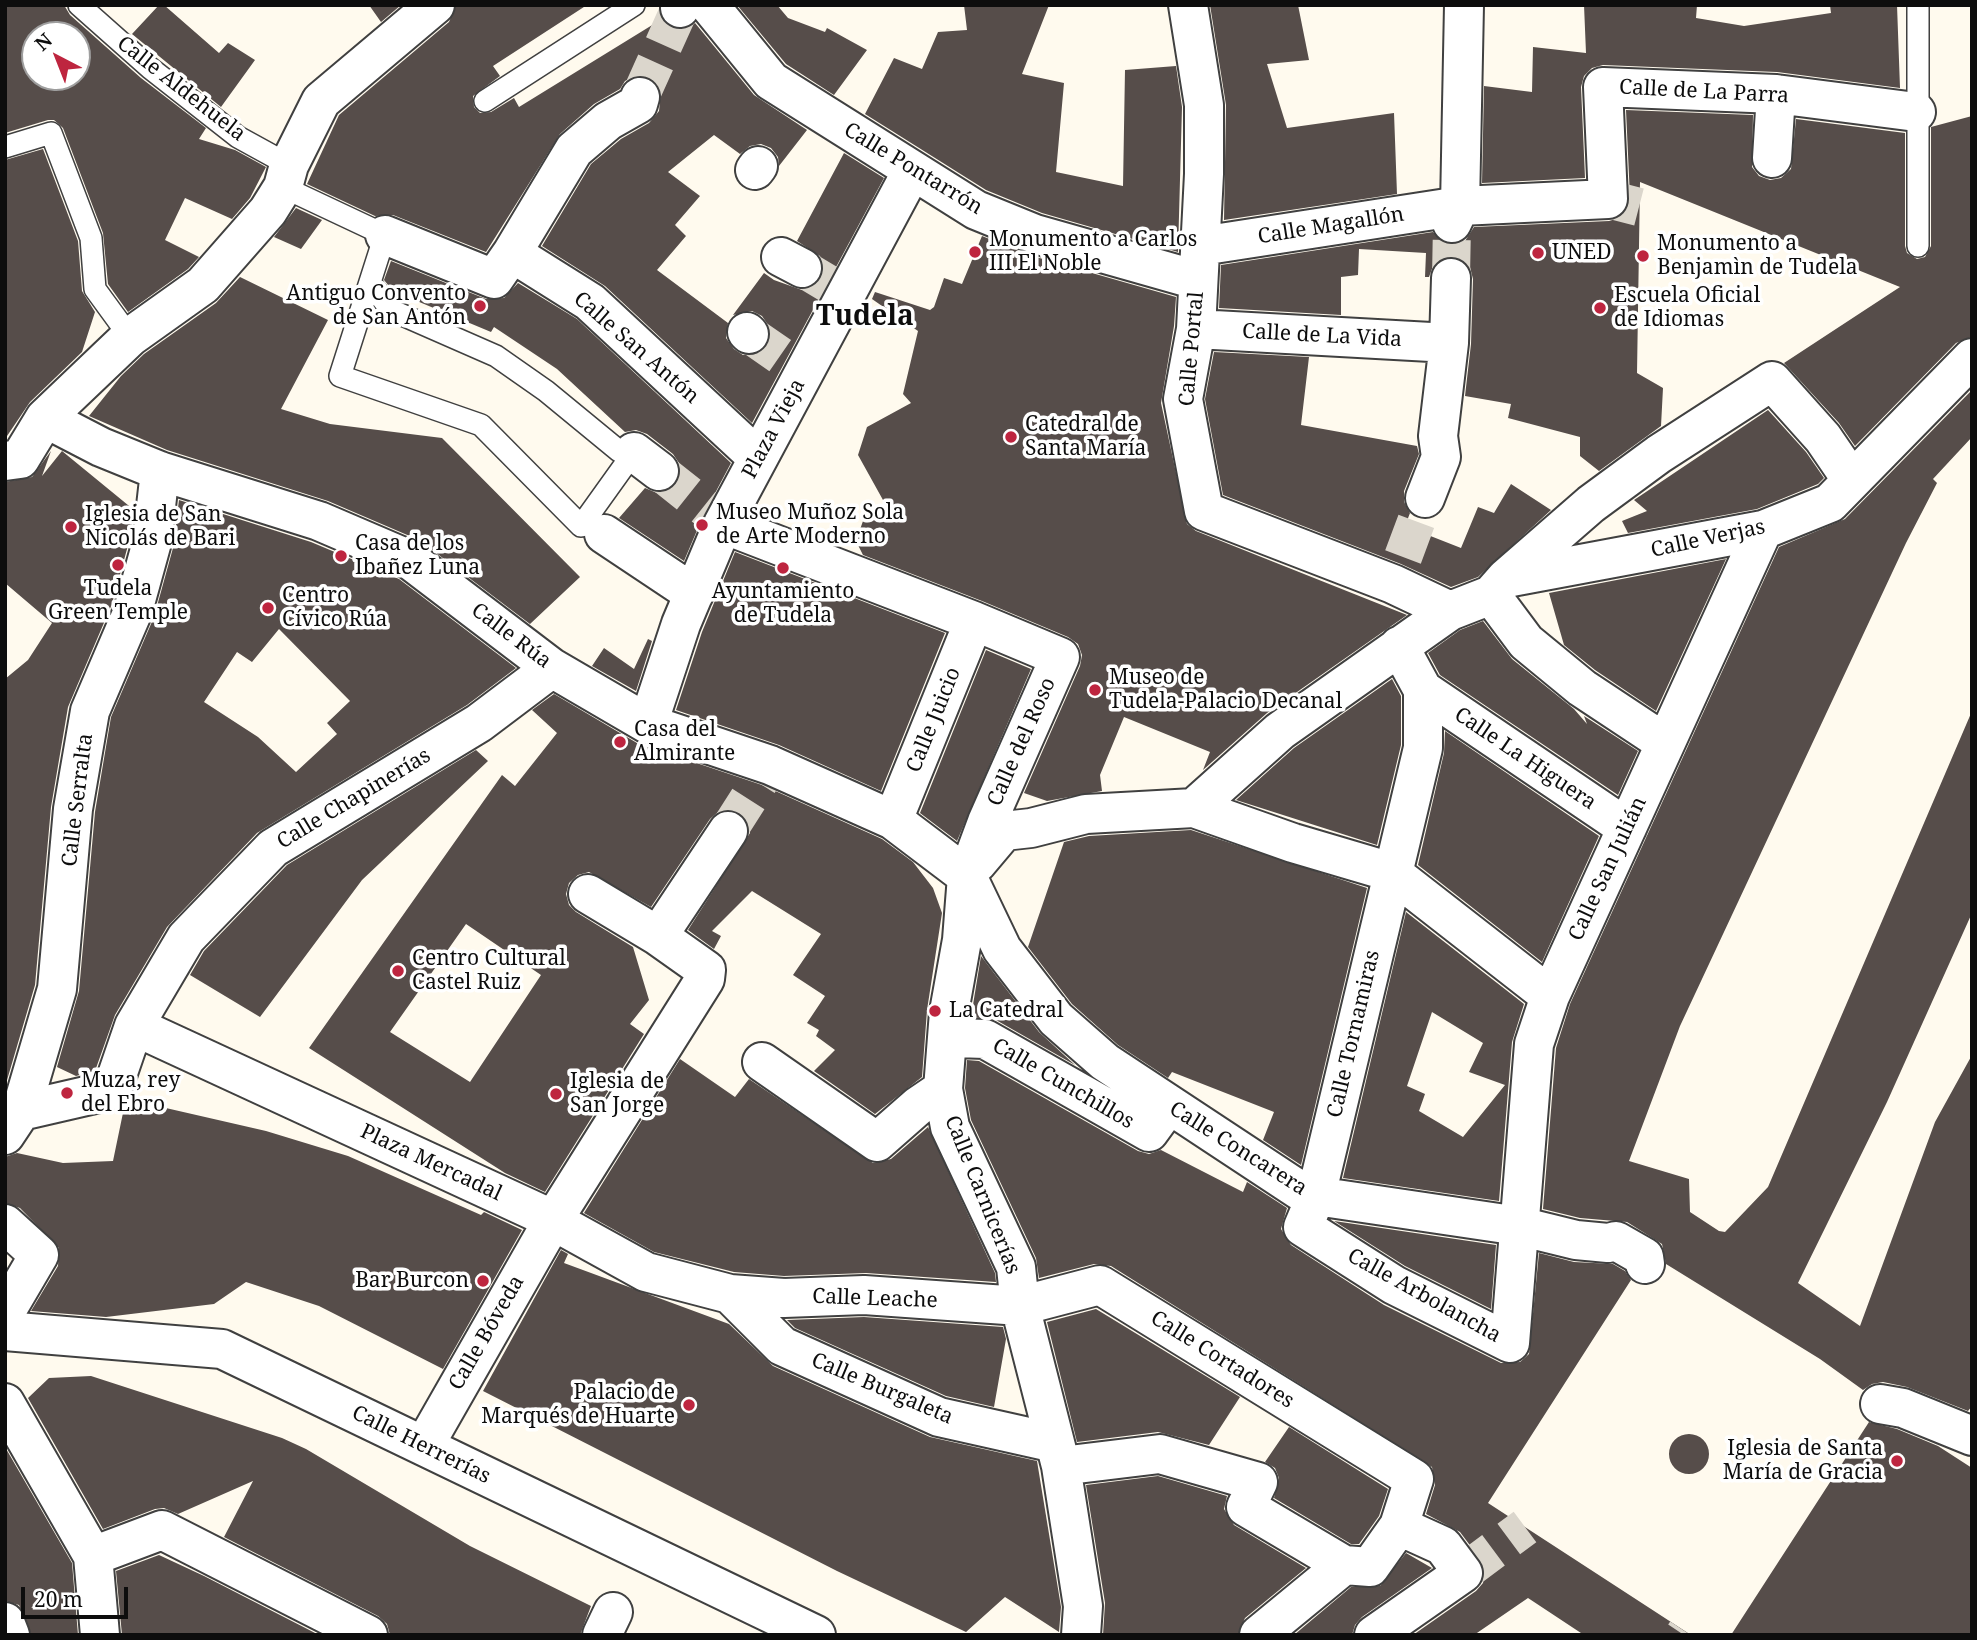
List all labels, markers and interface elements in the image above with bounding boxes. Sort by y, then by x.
north arrow [21,21,91,91]
text: N [29,27,58,57]
street label: Calle Aldehuela [112,31,250,147]
street label: Calle de La Parra [1618,75,1790,109]
street label: Calle Pontarrón [839,118,987,220]
street label: Calle Magallón [1256,202,1406,250]
place label: Monumento a Carlos III El Noble [989,227,1197,277]
place label: Monumento a Benjamìn de Tudela [1657,231,1857,281]
place label: UNED [1552,240,1611,266]
marker: Monumento a Carlos III El Noble [967,244,983,260]
marker: UNED [1530,245,1546,261]
marker: Monumento a Benjamìn de Tudela [1635,248,1651,264]
place label: Antiguo Convento de San Antón [286,281,466,331]
place label: Escuela Oficial de Idiomas [1614,283,1760,333]
street label: Calle San Antón [568,287,704,409]
street label: Calle Portal [1174,291,1210,407]
marker: Antiguo Convento de San Antón [472,298,488,314]
district label: Tudela [816,300,914,334]
marker: Escuela Oficial de Idiomas [1592,300,1608,316]
street label: Calle de La Vida [1241,319,1403,353]
street label: Plaza Vieja [737,375,811,483]
place label: Catedral de Santa María [1025,412,1146,462]
marker: Catedral de Santa María [1003,429,1019,445]
place label: Museo Muñoz Sola de Arte Moderno [716,500,904,550]
place label: Iglesia de San Nicolás de Bari [85,502,235,552]
street label: Calle Verjas [1649,515,1767,563]
marker: Museo Muñoz Sola de Arte Moderno [694,517,710,533]
marker: Iglesia de San Nicolás de Bari [63,519,79,535]
place label: Casa de los Ibañez Luna [355,531,480,581]
marker: Casa de los Ibañez Luna [333,548,349,564]
marker: Tudela Green Temple [110,557,126,573]
marker: Ayuntamiento de Tudela [775,560,791,576]
place label: Tudela Green Temple [48,576,188,626]
place label: Ayuntamiento de Tudela [712,579,854,629]
place label: Centro Cívico Rúa [282,583,387,633]
street label: Calle Rúa [466,598,556,674]
marker: Centro Cívico Rúa [260,600,276,616]
street label: Calle Juicio [901,664,967,776]
place label: Museo de Tudela-Palacio Decanal [1109,665,1342,715]
street label: Calle del Roso [982,674,1062,810]
marker: Museo de Tudela-Palacio Decanal [1087,682,1103,698]
street label: Calle La Higuera [1449,702,1601,816]
place label: Casa del Almirante [634,717,735,767]
street label: Calle Serralta [57,732,99,868]
marker: Casa del Almirante [612,734,628,750]
street label: Calle Chapinerías [273,743,435,855]
street label: Calle San Julián [1564,793,1652,945]
place label: Centro Cultural Castel Ruiz [412,946,566,996]
street label: Calle Tornamiras [1322,948,1386,1120]
marker: Centro Cultural Castel Ruiz [390,963,406,979]
place label: La Catedral [949,998,1063,1024]
marker: La Catedral [927,1003,943,1019]
street label: Calle Cunchillos [988,1033,1138,1135]
place label: Muza, rey del Ebro [81,1068,180,1118]
place label: Iglesia de San Jorge [570,1069,664,1119]
marker: Muza, rey del Ebro [59,1085,75,1101]
marker: Iglesia de San Jorge [548,1086,564,1102]
street label: Calle Concarera [1165,1097,1311,1201]
street label: Calle Carnicerías [939,1112,1025,1278]
street label: Plaza Mercadal [356,1119,506,1207]
street label: Calle Arbolancha [1343,1243,1505,1349]
place label: Bar Burcon [355,1268,469,1294]
street label: Calle Bóveda [444,1271,530,1395]
marker: Bar Burcon [475,1273,491,1289]
street label: Calle Leache [812,1284,938,1314]
street label: Calle Cortadores [1146,1306,1298,1414]
street label: Calle Burgaleta [807,1348,957,1430]
place label: Palacio de Marqués de Huarte [481,1380,675,1430]
marker: Palacio de Marqués de Huarte [681,1397,697,1413]
street label: Calle Herrerías [348,1401,494,1489]
place label: Iglesia de Santa María de Gracia [1723,1436,1883,1486]
marker: Iglesia de Santa María de Gracia [1889,1453,1905,1469]
scale bar [24,1574,131,1618]
text: 20 m [34,1585,83,1613]

